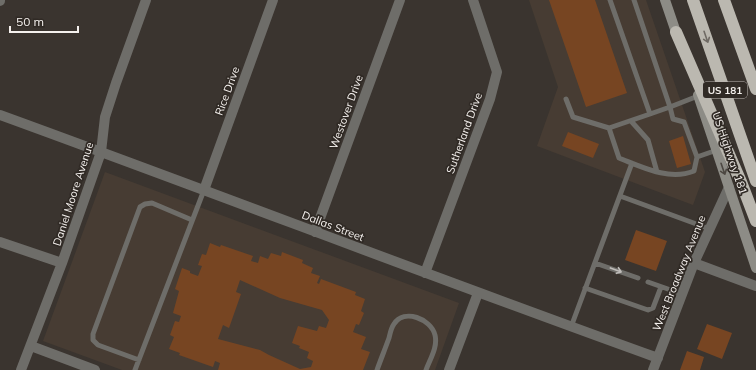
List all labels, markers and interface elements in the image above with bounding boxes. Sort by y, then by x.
scale bar [10,8,78,34]
text: 50 m [16,14,44,29]
one-way arrow [703,30,710,43]
street label: Rice Drive [212,65,242,117]
street label: Westover Drive [326,73,366,151]
road number: US 181 [703,82,747,98]
street label: Sutherland Drive [443,91,485,175]
street label: US Highway 181 [709,110,751,196]
street label: Daniel Moore Avenue [50,140,96,248]
one-way arrow [720,163,727,176]
street label: Dallas Street [300,208,366,244]
street label: West Broadway Avenue [649,213,709,333]
one-way arrow [610,267,622,275]

